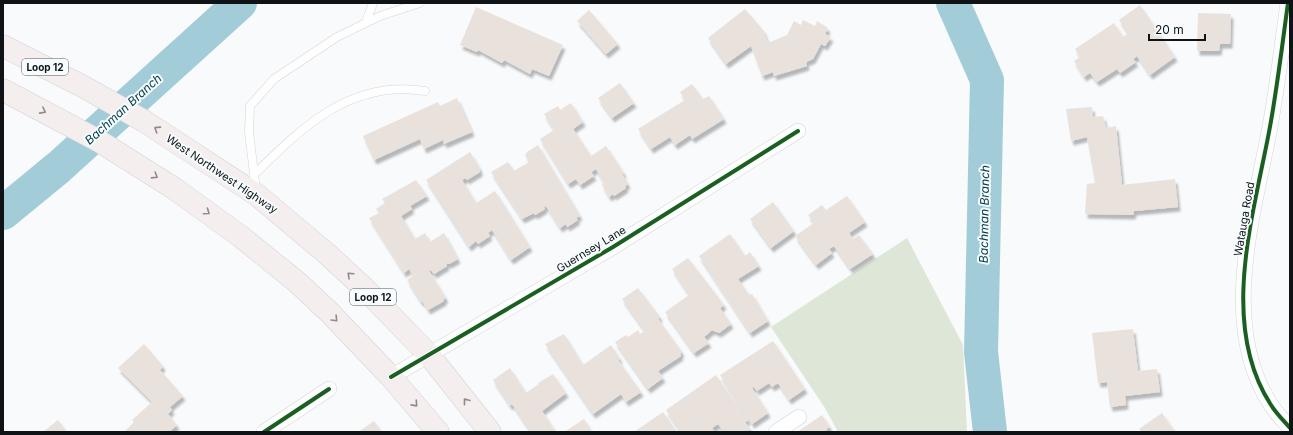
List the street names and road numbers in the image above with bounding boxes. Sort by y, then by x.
road number: Loop 12 [22,59,68,75]
street label: West Northwest Highway [164,131,280,217]
street label: Watauga Road [1231,181,1257,257]
street label: Guernsey Lane [554,223,628,275]
road number: Loop 12 [350,289,396,305]

